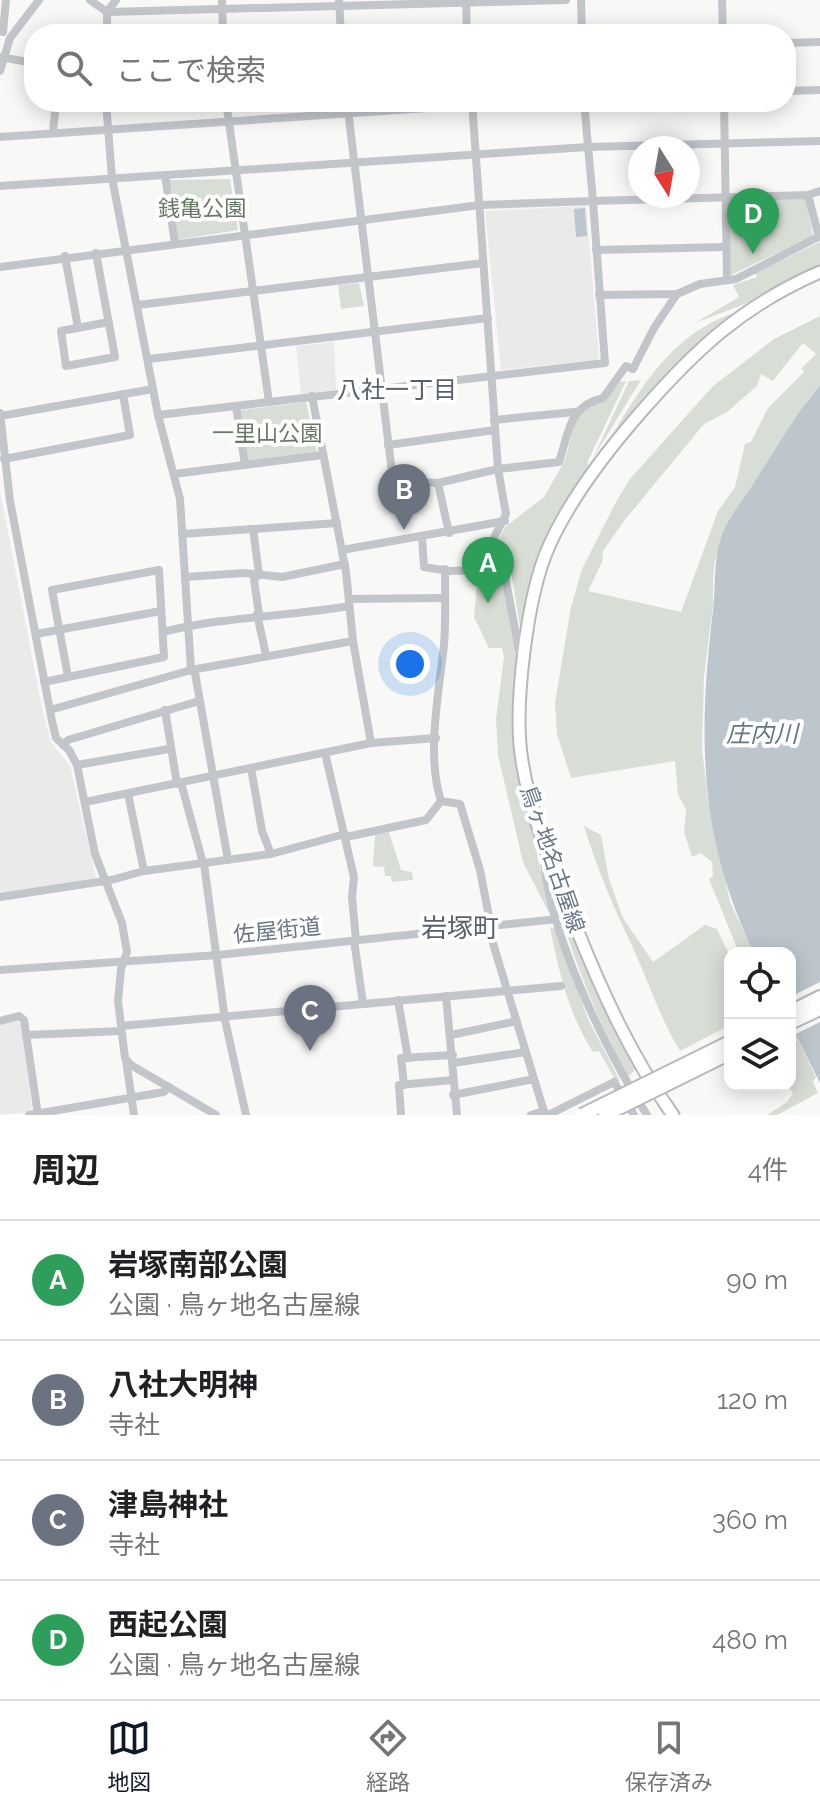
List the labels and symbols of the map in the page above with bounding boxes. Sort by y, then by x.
north arrow [628,136,700,208]
pin: D [727,188,779,254]
park label: 銭亀公園 [158,195,246,221]
district label: 八社一丁目 [337,375,457,404]
park label: 一里山公園 [212,420,322,446]
pin: B [378,464,430,530]
pin: A [462,537,514,603]
your location [390,644,430,684]
water label: 庄内川 [726,719,801,748]
street label: 鳥ヶ地名古屋線 [516,782,590,936]
street label: 佐屋街道 [232,912,322,948]
district label: 岩塚町 [421,913,499,943]
pin: C [284,985,336,1051]

